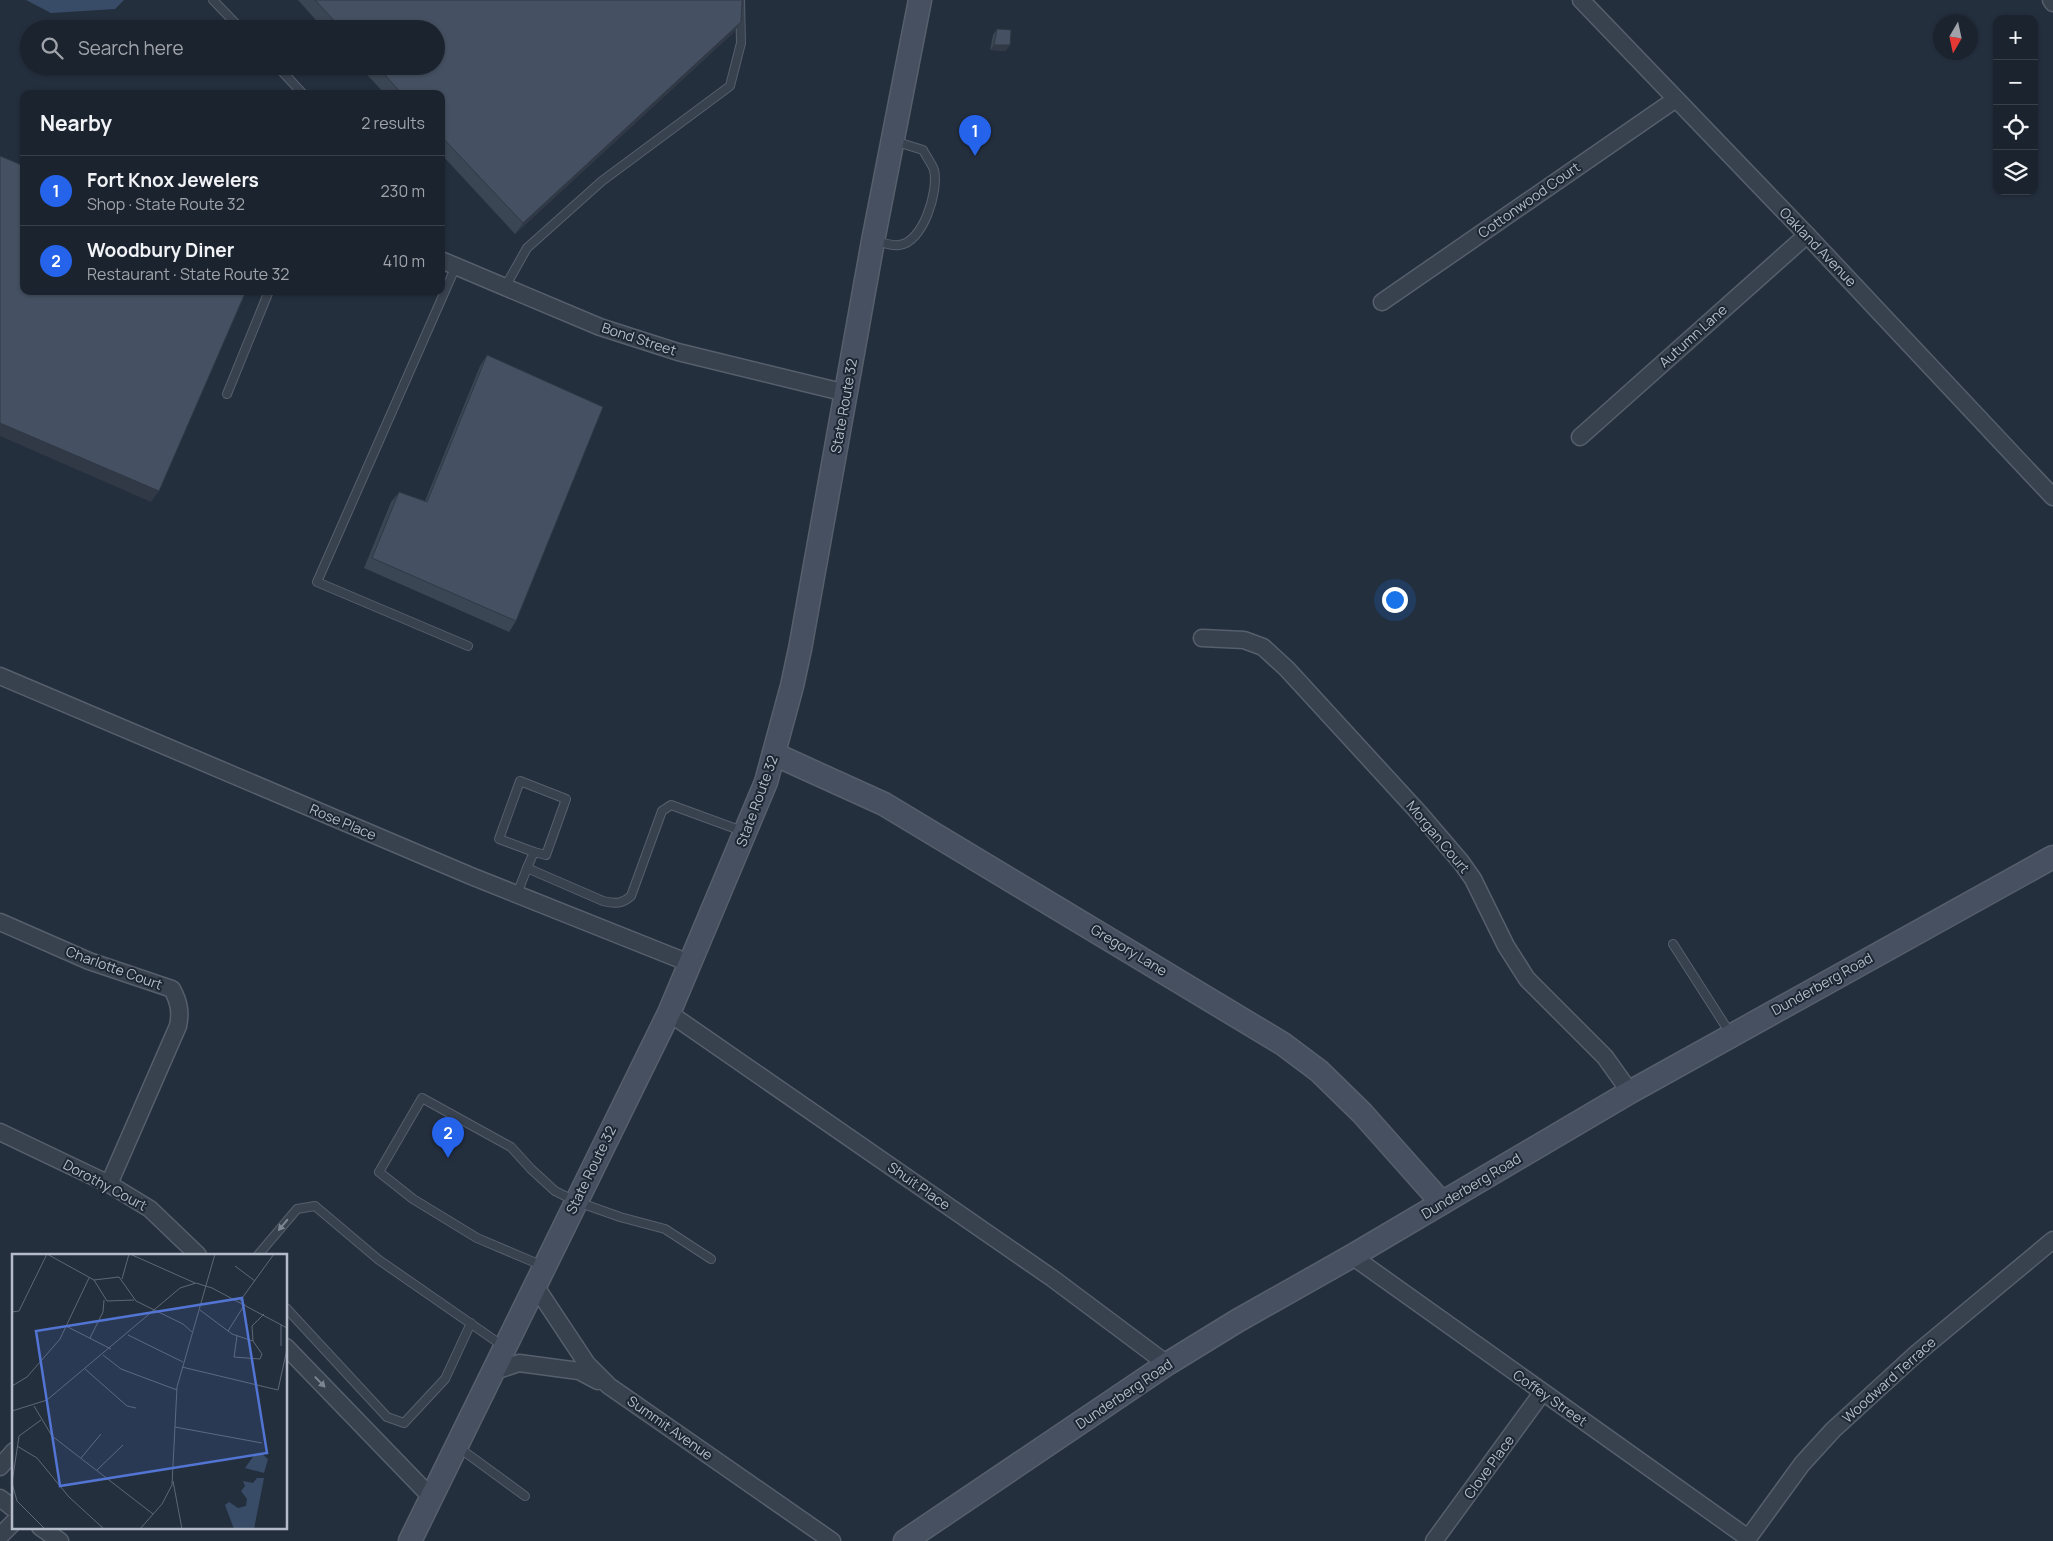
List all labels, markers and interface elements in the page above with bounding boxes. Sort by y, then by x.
north arrow [1933,15,1978,60]
map controls [1993,15,2038,195]
button: + [1993,15,2038,60]
search box [20,20,445,75]
icon: search [38,34,66,62]
text: Search here [78,35,184,61]
button: − [1993,60,2038,105]
button: locate [1993,105,2038,150]
text: Nearby [40,109,112,137]
text: 2 results [361,112,425,134]
pin: 1 [959,115,991,156]
button: layers [1993,150,2038,195]
street label: Cottonwood Court [1474,157,1584,242]
text: Fort Knox Jewelers [87,167,259,193]
text: 1 [52,180,60,202]
text: 230 m [381,180,425,202]
text: Shop · State Route 32 [87,193,245,215]
street label: Oakland Avenue [1776,203,1861,290]
text: Woodbury Diner [87,237,234,263]
text: 2 [51,250,61,272]
text: 410 m [383,250,425,272]
text: Restaurant · State Route 32 [87,263,289,285]
street label: Autumn Lane [1655,300,1731,371]
street label: Bond Street [599,318,679,360]
street label: State Route 32 [826,357,861,455]
your location [1382,587,1408,613]
street label: State Route 32 [731,753,782,849]
street label: Morgan Court [1402,796,1475,877]
street label: Rose Place [307,799,379,844]
street label: Gregory Lane [1087,919,1171,980]
street label: Charlotte Court [63,941,165,994]
street label: Dunderberg Road [1768,948,1876,1019]
pin: 2 [432,1117,464,1158]
street label: State Route 32 [561,1123,620,1217]
street label: Dunderberg Road [1417,1148,1524,1223]
street label: Dorothy Court [60,1155,151,1215]
street label: Shuit Place [884,1157,954,1214]
one-way arrow [277,1218,289,1230]
inset map [12,1254,288,1528]
street label: Woodward Terrace [1838,1332,1940,1427]
street label: Dunderberg Road [1072,1354,1176,1433]
street label: Coffey Street [1509,1365,1592,1430]
one-way arrow [314,1376,326,1388]
street label: Summit Avenue [624,1391,717,1464]
street label: Clove Place [1459,1431,1518,1502]

